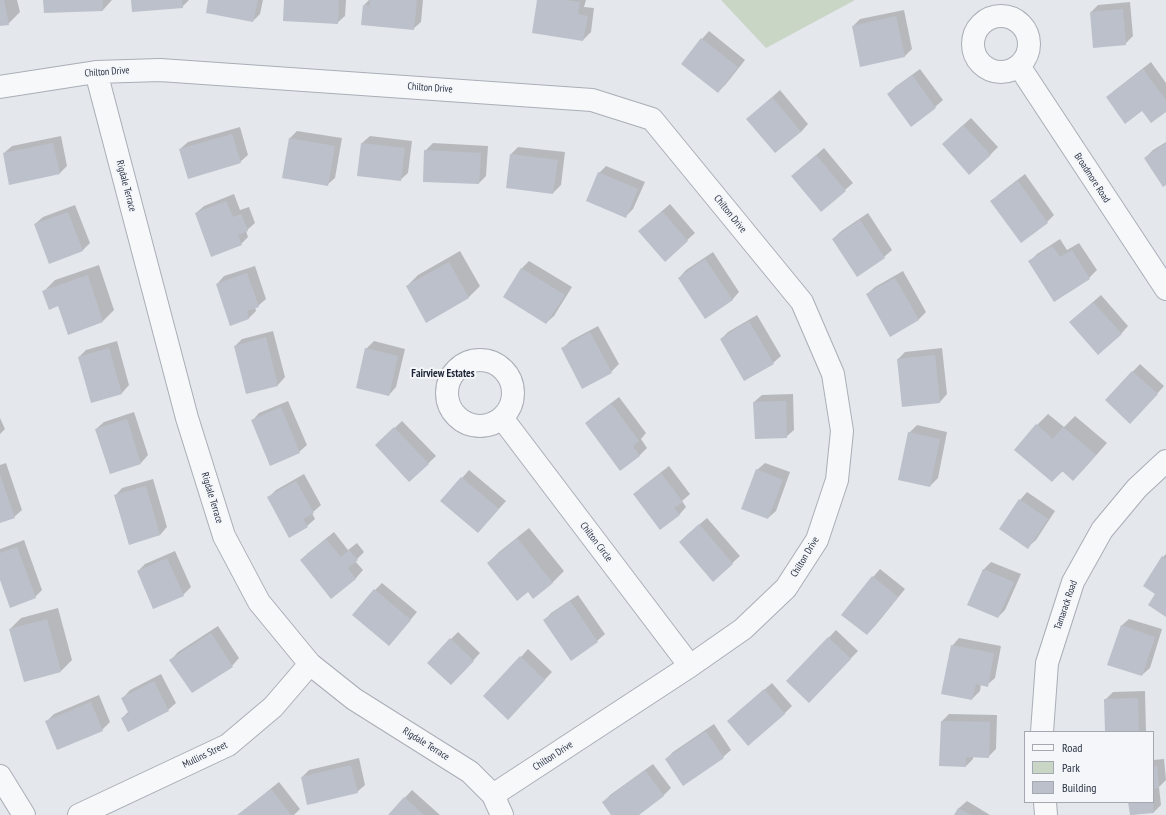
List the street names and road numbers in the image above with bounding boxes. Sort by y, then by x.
street label: Chilton Drive [84,64,130,80]
street label: Chilton Drive [407,80,453,96]
street label: Broadmore Road [1071,151,1113,205]
street label: Rigdale Terrace [113,159,139,213]
street label: Chilton Drive [711,193,749,235]
street label: Rigdale Terrace [199,471,225,525]
street label: Chilton Circle [577,520,615,564]
street label: Chilton Drive [788,535,822,579]
street label: Tamarack Road [1052,579,1080,631]
street label: Rigdale Terrace [400,725,452,763]
street label: Mullins Street [181,739,229,771]
street label: Chilton Drive [531,739,575,773]

